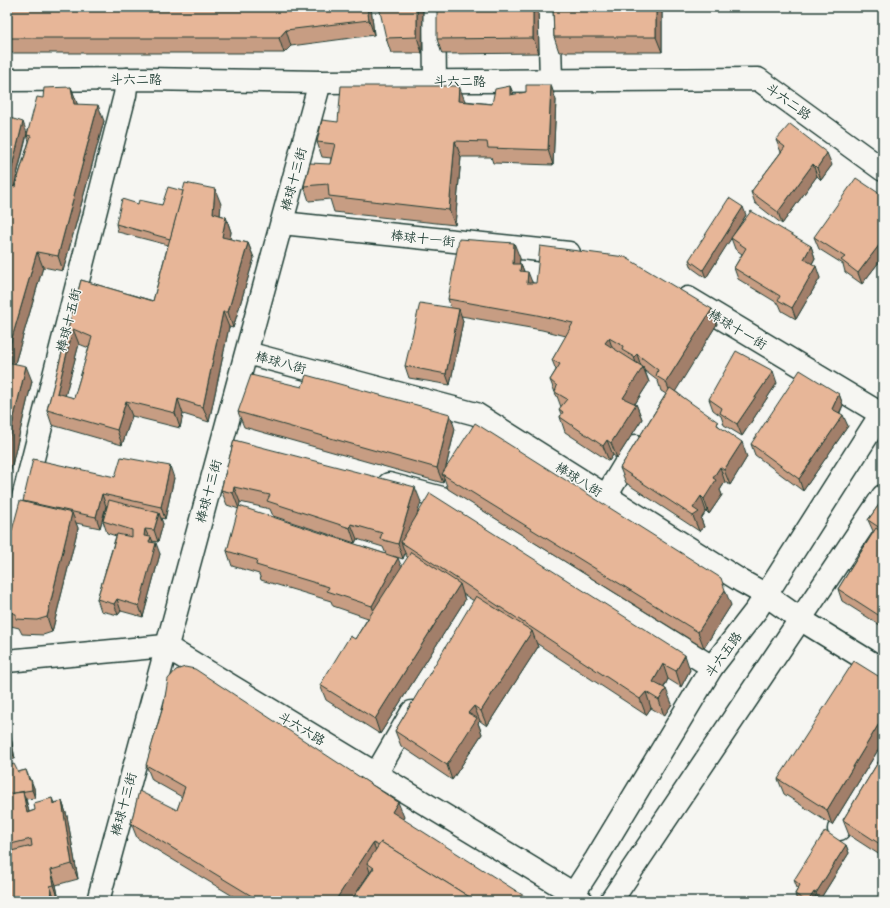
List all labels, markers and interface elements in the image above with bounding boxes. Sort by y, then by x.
street label: 斗六二路 [110,72,162,91]
street label: 斗六二路 [434,74,486,93]
street label: 斗六二路 [761,80,814,126]
street label: 棒球十三街 [278,146,313,214]
street label: 棒球十一街 [389,228,456,253]
street label: 棒球十五街 [53,287,88,354]
street label: 棒球十一街 [704,306,769,356]
street label: 棒球八街 [253,349,308,380]
street label: 棒球十三街 [193,458,228,526]
street label: 棒球八街 [551,459,605,503]
street label: 斗六五路 [702,629,748,682]
street label: 斗六六路 [274,709,328,752]
street label: 棒球十三街 [108,771,143,839]

